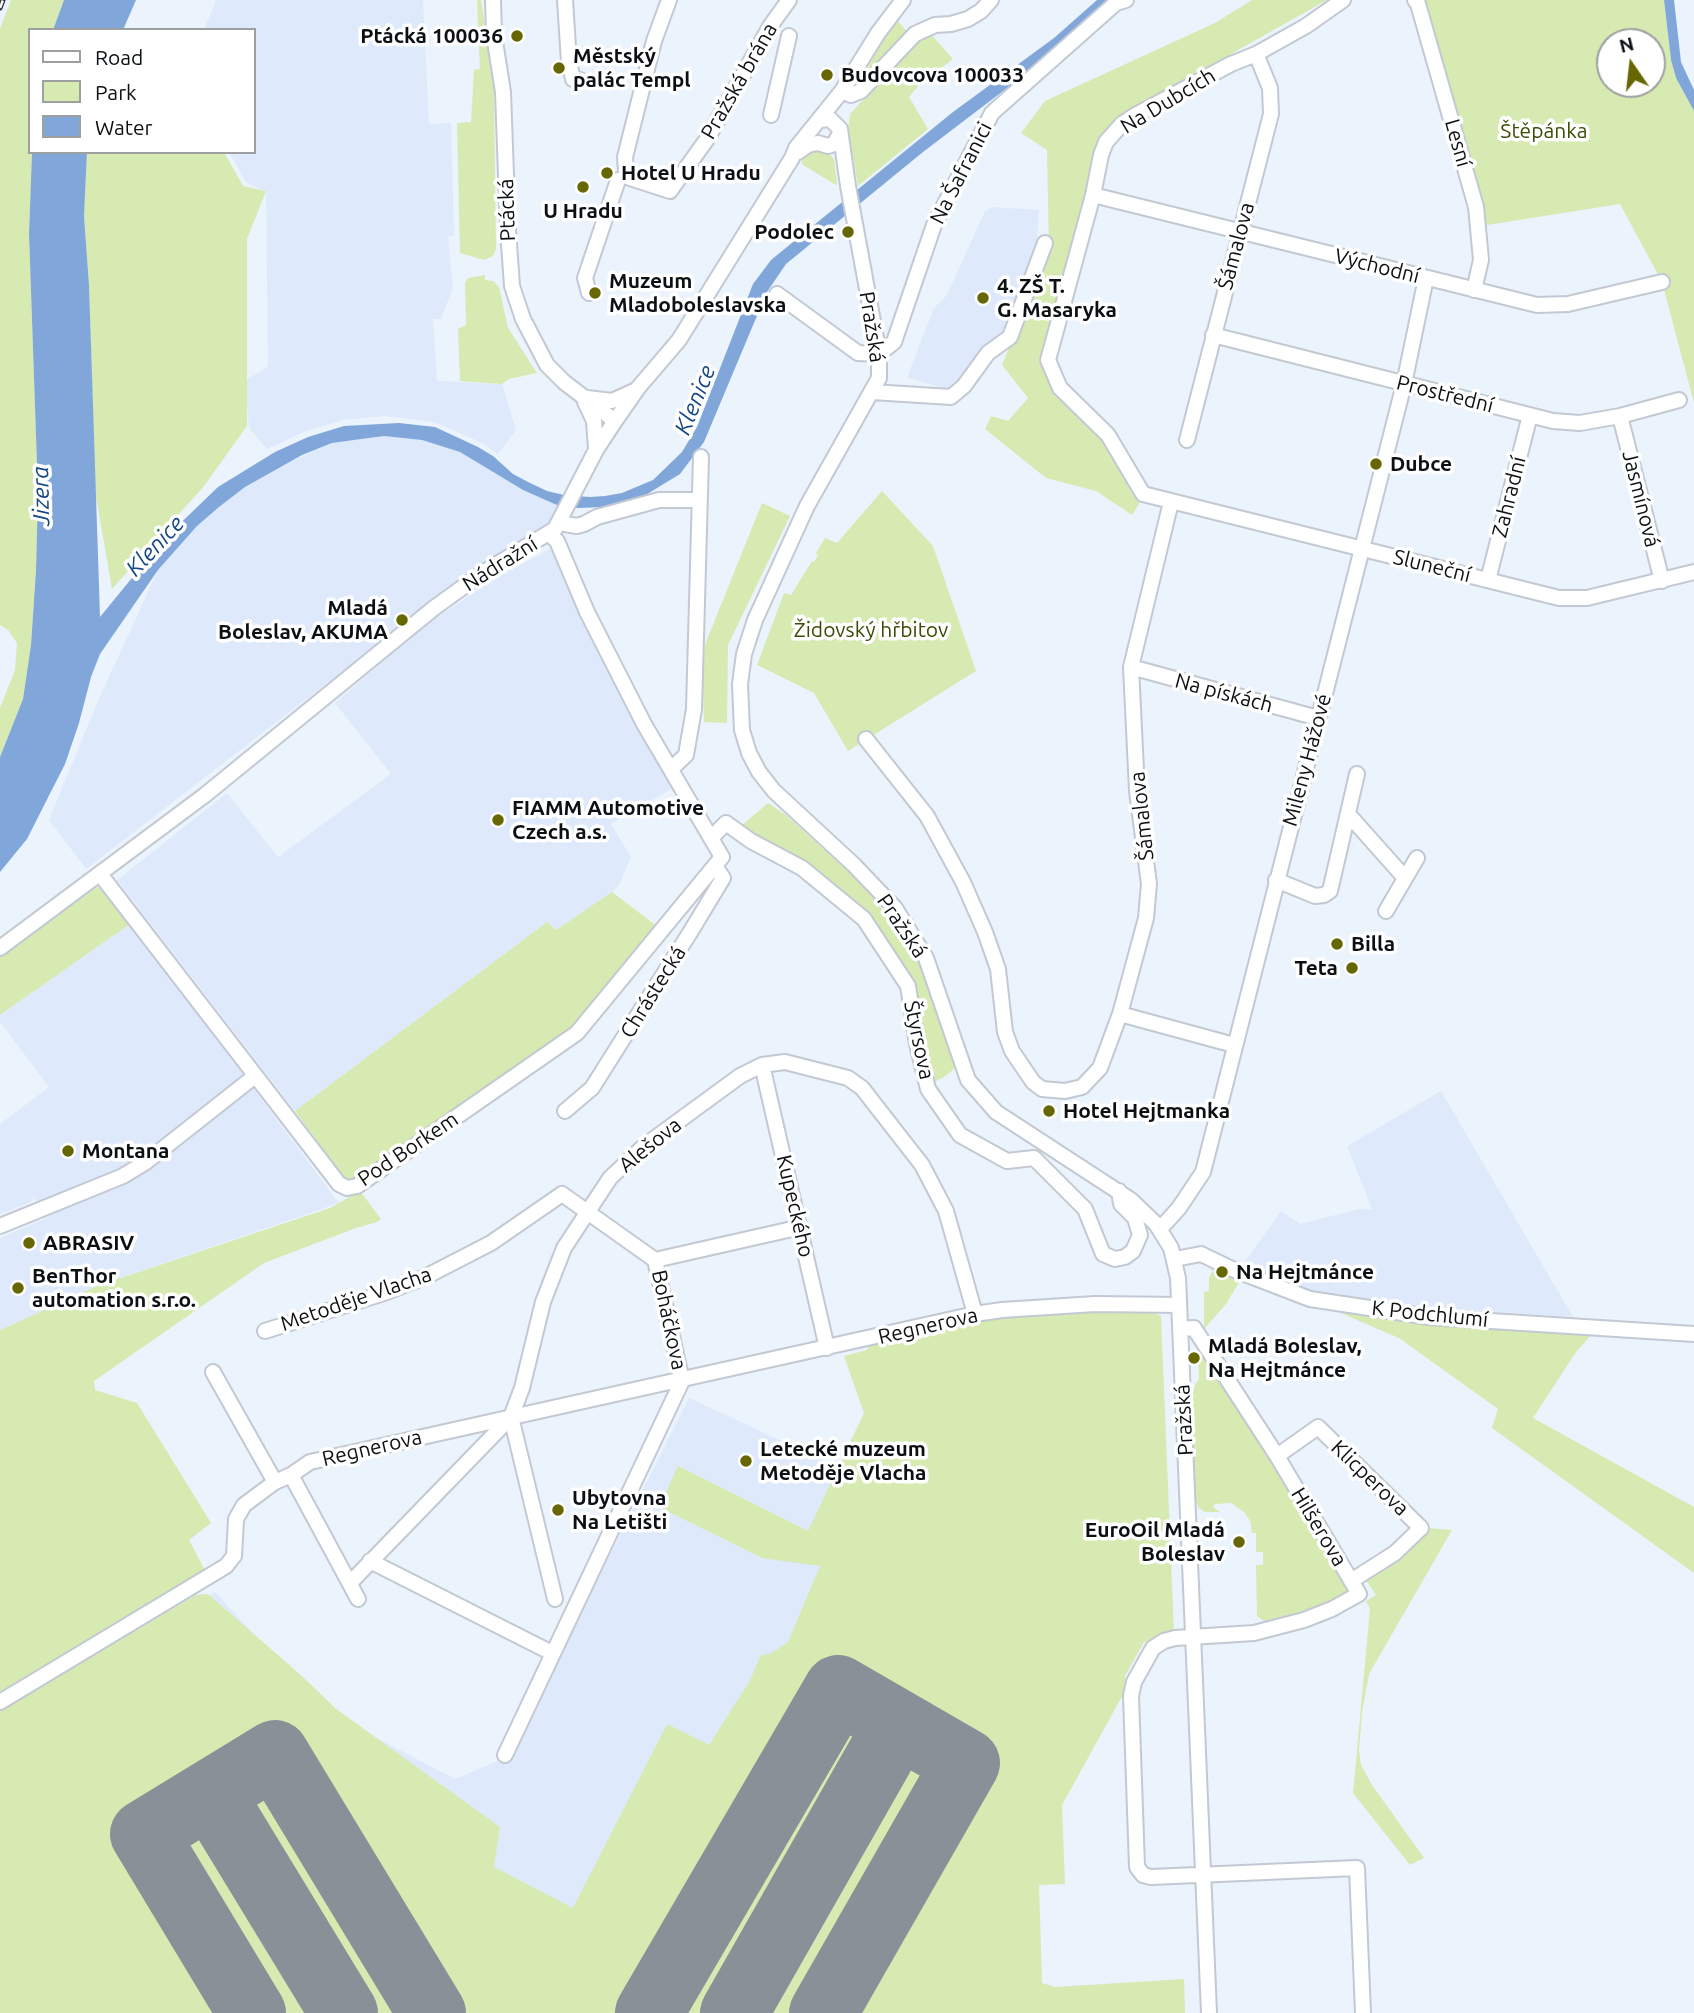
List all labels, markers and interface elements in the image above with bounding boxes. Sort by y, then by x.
street label: Pražská brána [696,18,782,144]
place label: Ptácká 100036 [360,23,503,49]
legend [28,28,256,154]
marker: Ptácká 100036 [509,28,525,44]
north arrow [1596,28,1666,98]
text: N [1617,32,1636,57]
place label: Městský palác Templ [573,43,691,93]
text: Road [95,45,143,69]
marker: Městský palác Templ [551,60,567,76]
place label: Budovcova 100033 [841,62,1024,88]
street label: Na Dubcích [1116,63,1220,139]
marker: Budovcova 100033 [819,67,835,83]
text: Park [95,80,137,104]
text: Water [95,115,153,139]
street label: Lesní [1439,116,1477,170]
street label: Na Šafranici [925,118,997,228]
park label: Štěpánka [1500,118,1588,144]
place label: Hotel U Hradu [621,160,761,186]
marker: Hotel U Hradu [599,165,615,181]
street label: Ptácká [493,178,521,242]
marker: U Hradu [575,179,591,195]
place label: U Hradu [543,198,623,224]
street label: Šámalova [1212,200,1260,292]
place label: Podolec [754,219,834,245]
marker: Podolec [840,224,856,240]
street label: Východní [1332,243,1422,289]
place label: Muzeum Mladoboleslavska [609,268,786,318]
place label: 4. ZŠ T. G. Masaryka [997,273,1117,323]
marker: Muzeum Mladoboleslavska [587,285,603,301]
street label: Pražská [854,290,890,364]
marker: 4. ZŠ T. G. Masaryka [975,290,991,306]
water label: Klenice [669,361,721,439]
street label: Prostřední [1394,370,1496,418]
street label: Jasmínová [1617,448,1665,550]
place label: Dubce [1390,451,1452,477]
street label: Zahradní [1487,454,1531,540]
marker: Dubce [1368,456,1384,472]
water label: Jizera [27,466,55,526]
water label: Klenice [120,510,190,582]
street label: Nádražní [458,531,542,597]
street label: Sluneční [1391,544,1473,588]
place label: Mladá Boleslav, AKUMA [218,595,388,645]
marker: Mladá Boleslav, AKUMA [394,612,410,628]
park label: Židovský hřbitov [794,617,948,643]
street label: Na pískách [1172,668,1276,718]
street label: Mileny Hážové [1277,691,1337,829]
street label: Šámalova [1125,770,1159,862]
place label: FIAMM Automotive Czech a.s. [512,795,704,845]
marker: FIAMM Automotive Czech a.s. [490,812,506,828]
street label: Pražská [872,889,932,963]
place label: Billa [1351,931,1395,957]
marker: Billa [1329,936,1345,952]
street label: Chrástecká [615,941,691,1043]
place label: Teta [1295,955,1338,981]
marker: Teta [1344,960,1360,976]
street label: Štyrsova [898,998,940,1082]
place label: Hotel Hejtmanka [1063,1098,1230,1124]
marker: Hotel Hejtmanka [1041,1103,1057,1119]
street label: Pod Borkem [353,1106,463,1192]
street label: Alešova [614,1112,686,1178]
place label: Montana [82,1138,169,1164]
marker: Montana [60,1143,76,1159]
street label: Kupeckého [771,1152,819,1260]
place label: ABRASIV [43,1230,134,1256]
marker: ABRASIV [21,1235,37,1251]
place label: Na Hejtmánce [1236,1259,1374,1285]
street label: Metoděje Vlacha [277,1261,435,1337]
place label: BenThor automation s.r.o. [32,1263,196,1313]
marker: Na Hejtmánce [1214,1264,1230,1280]
street label: Boháčkova [646,1268,692,1372]
marker: BenThor automation s.r.o. [10,1280,26,1296]
street label: K Podchlumí [1371,1295,1489,1333]
street label: Regnerova [876,1302,980,1350]
place label: Mladá Boleslav, Na Hejtmánce [1208,1333,1362,1383]
marker: Mladá Boleslav, Na Hejtmánce [1186,1350,1202,1366]
street label: Pražská [1170,1384,1198,1456]
street label: Regnerova [320,1424,424,1472]
street label: Klicperova [1326,1435,1414,1521]
place label: Letecké muzeum Metoděje Vlacha [760,1436,926,1486]
marker: Letecké muzeum Metoděje Vlacha [738,1453,754,1469]
street label: Hilšerova [1286,1483,1352,1571]
place label: Ubytovna Na Letišti [572,1485,667,1535]
marker: Ubytovna Na Letišti [550,1502,566,1518]
place label: EuroOil Mladá Boleslav [1085,1517,1225,1567]
marker: EuroOil Mladá Boleslav [1231,1534,1247,1550]

